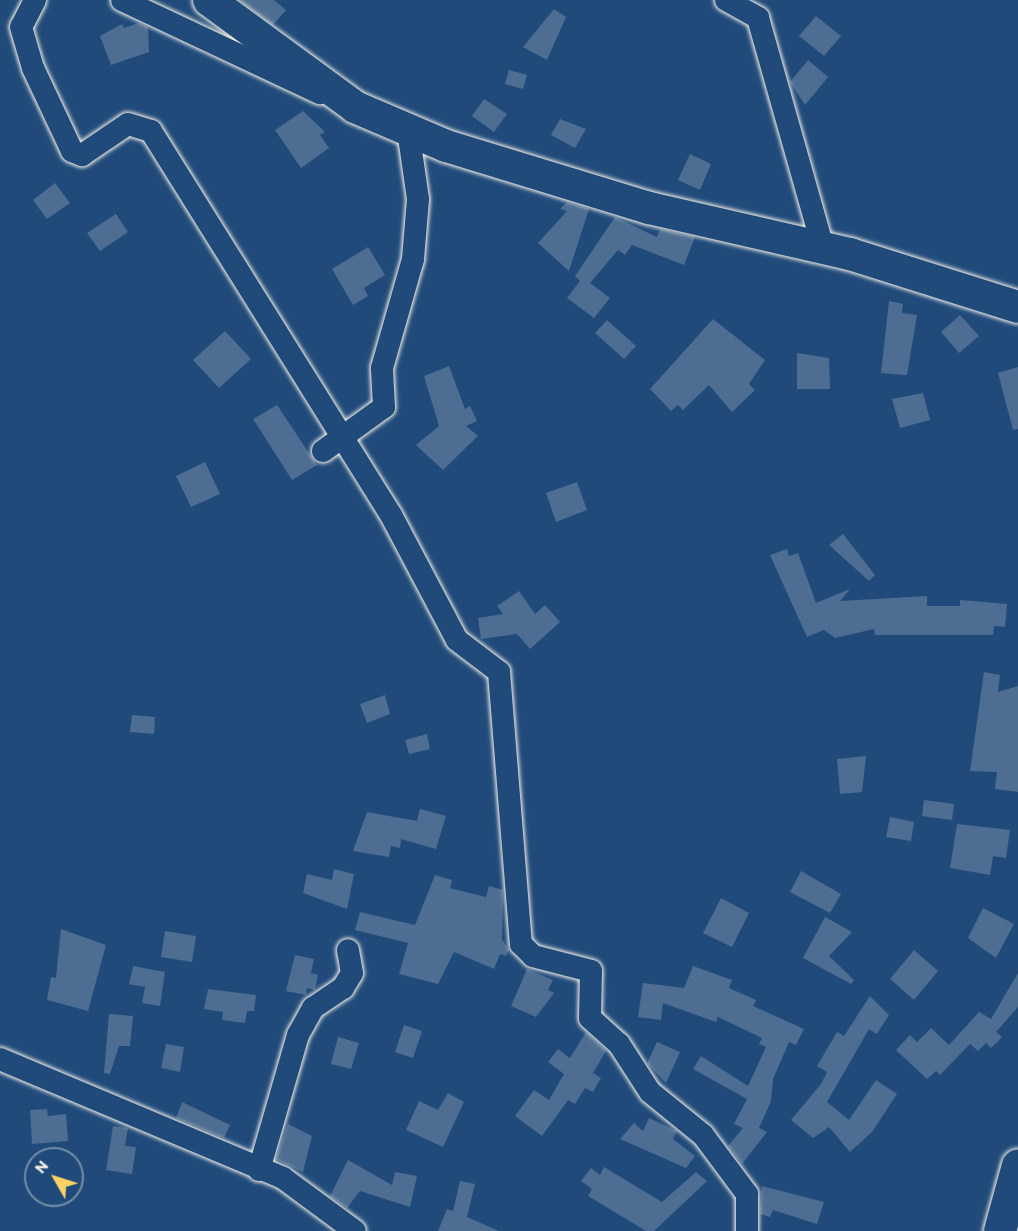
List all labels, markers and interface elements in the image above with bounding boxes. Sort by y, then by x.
north arrow [24,1147,84,1207]
text: N [30,1156,52,1177]

